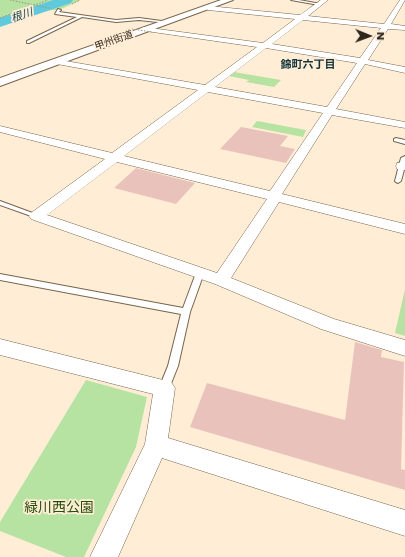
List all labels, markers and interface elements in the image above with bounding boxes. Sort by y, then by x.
water label: 根川 [9,6,35,26]
north arrow [349,16,389,56]
street label: 甲州街道 [93,29,135,53]
text: N [373,32,389,40]
district label: 錦町六丁目 [281,58,335,72]
park label: 緑川西公園 [24,500,94,516]

